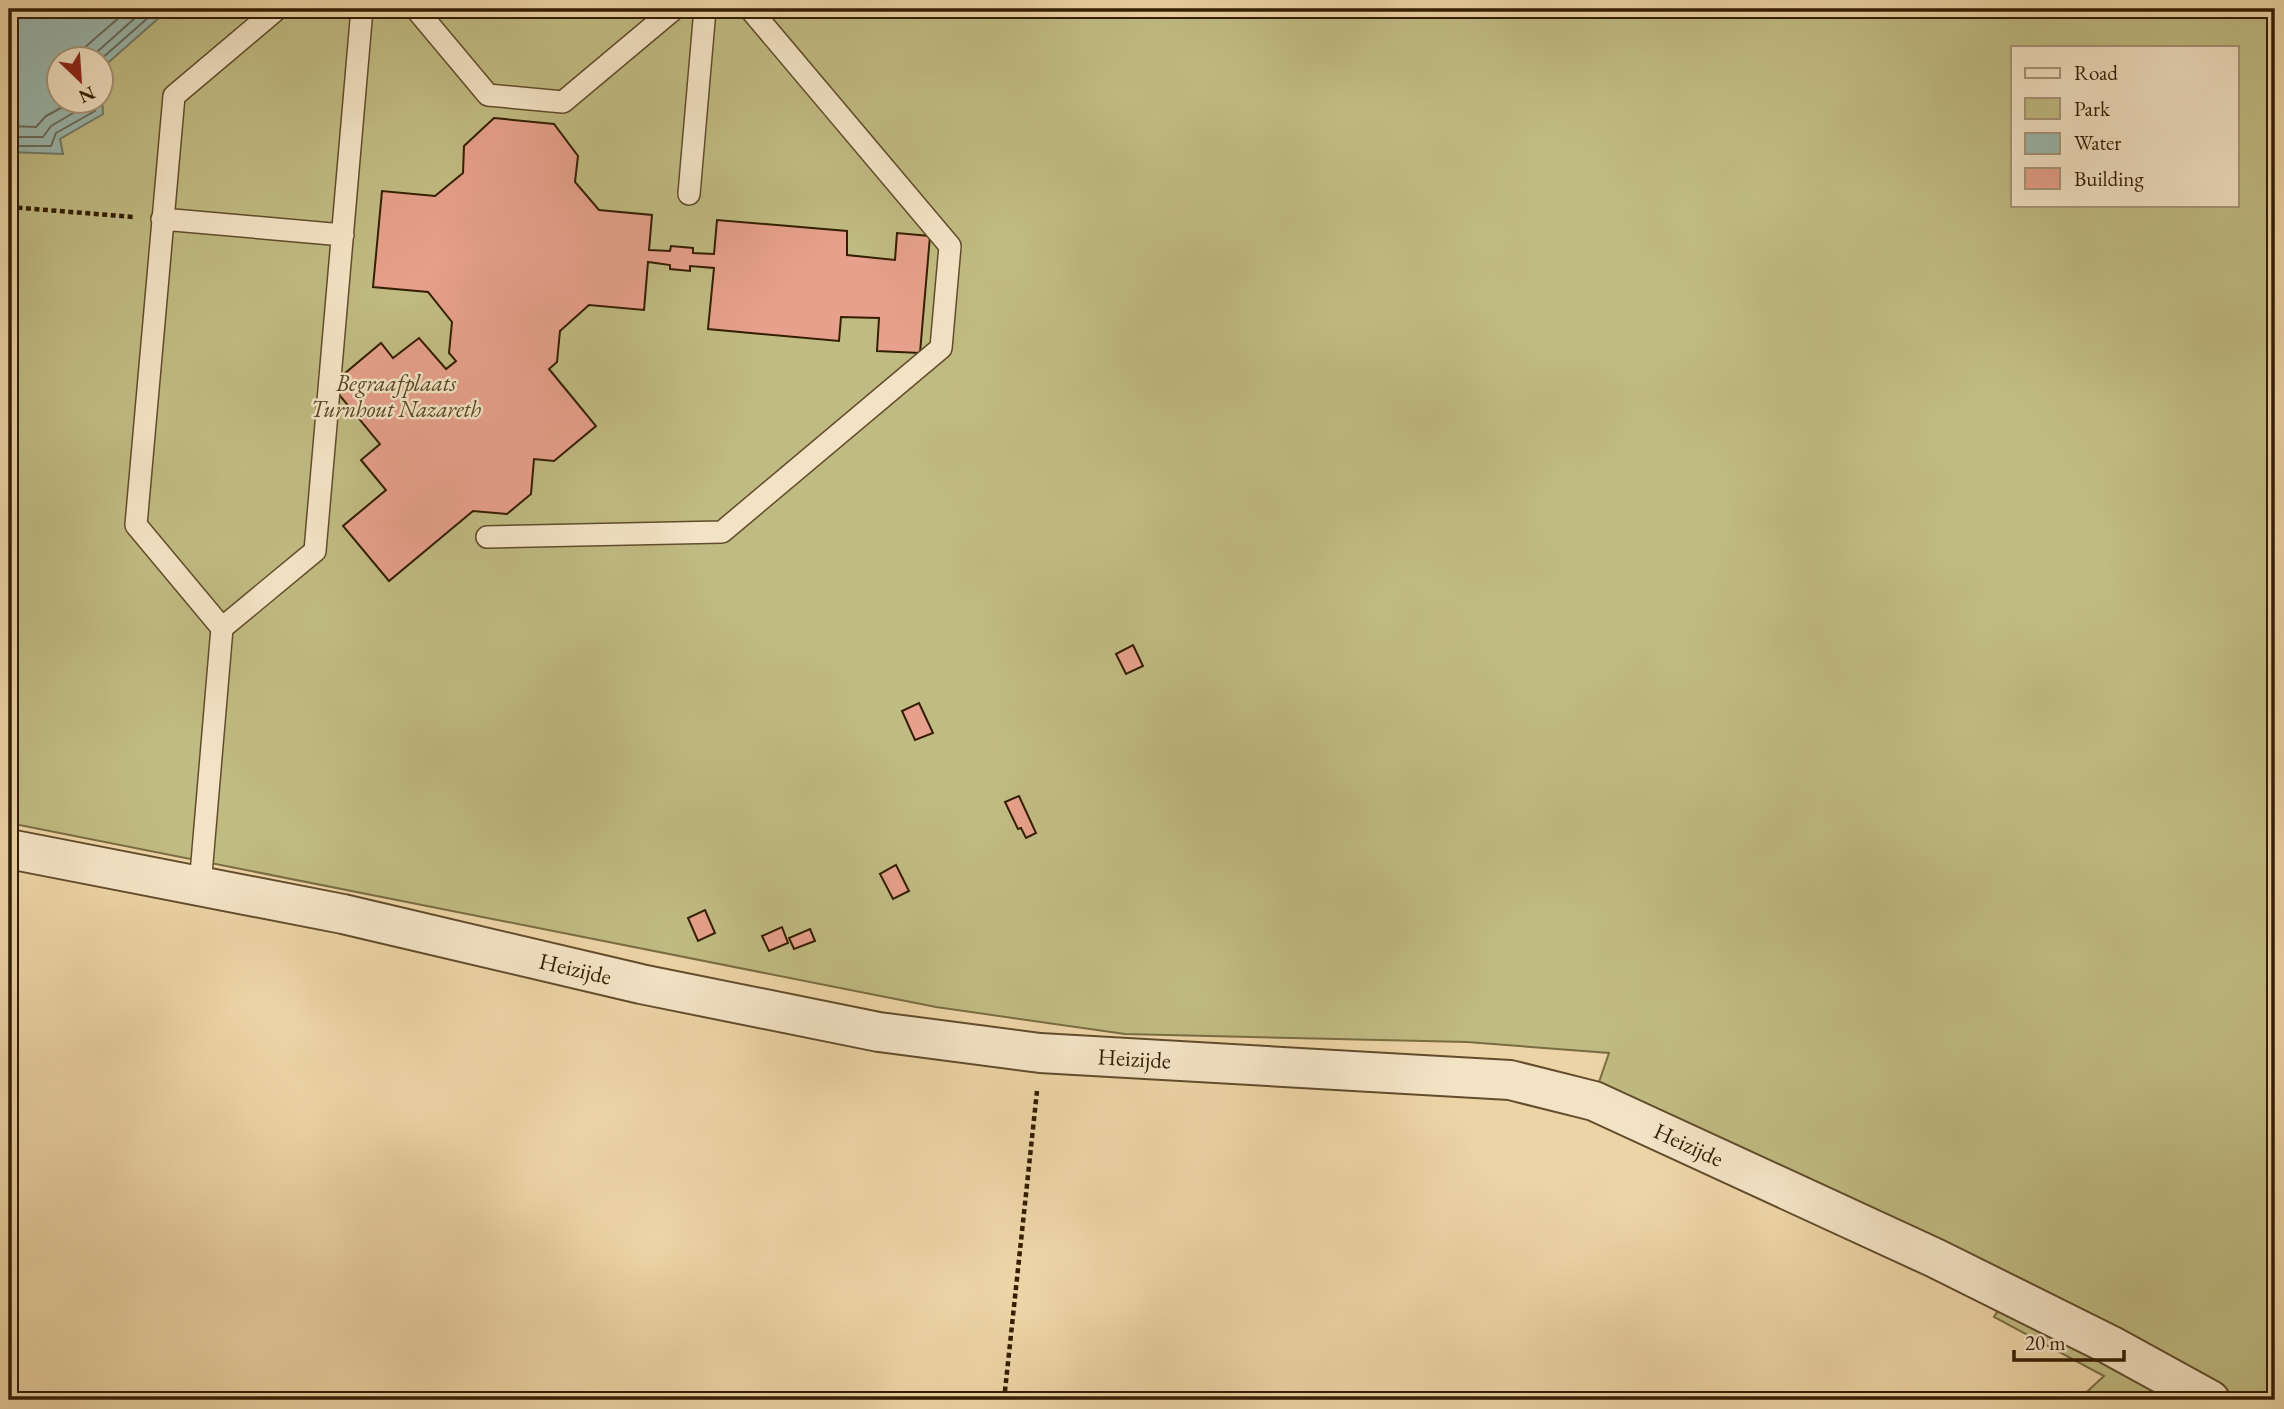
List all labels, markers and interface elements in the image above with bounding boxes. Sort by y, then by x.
north arrow [46,46,116,116]
legend [2011,46,2238,206]
text: Road [2074,59,2118,86]
text: N [74,80,99,110]
text: Park [2074,95,2111,122]
text: Water [2074,129,2121,156]
text: Building [2074,165,2144,192]
park label: Begraafplaats Turnhout Nazareth [311,368,481,424]
street label: Heizijde [536,946,615,992]
street label: Heizijde [1097,1041,1172,1075]
street label: Heizijde [1649,1116,1728,1174]
scale bar [2014,1318,2125,1362]
text: 20 m [2025,1329,2066,1356]

